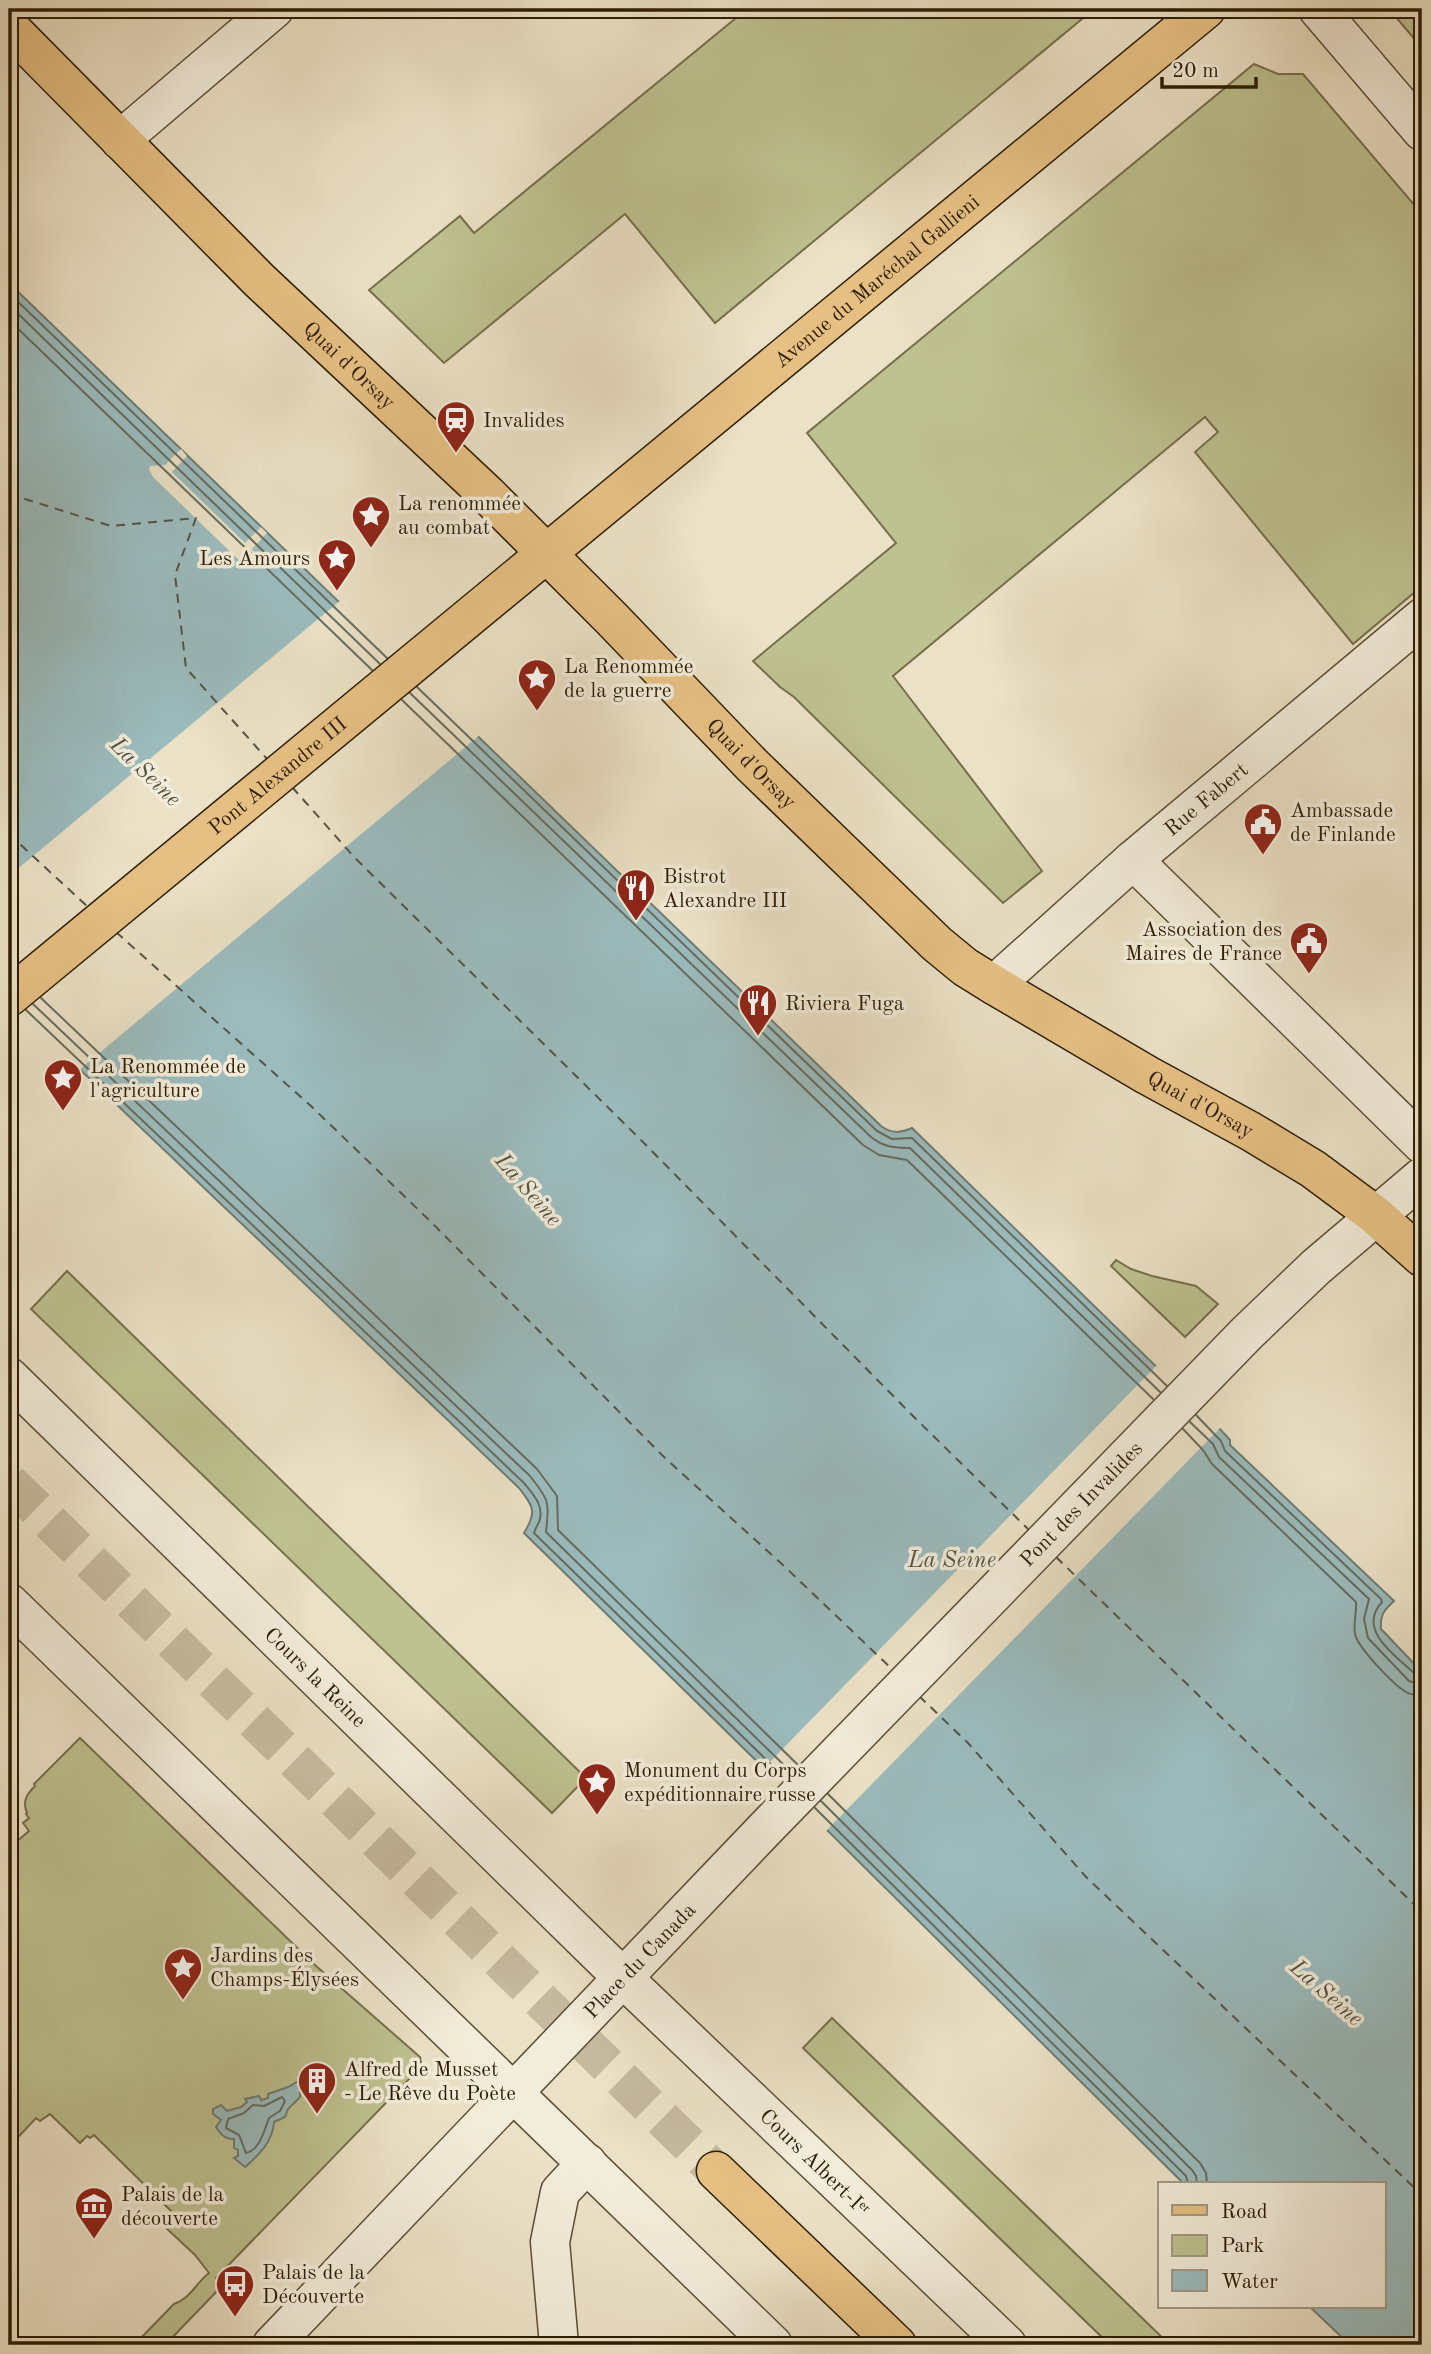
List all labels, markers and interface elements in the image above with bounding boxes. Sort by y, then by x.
scale bar [1162,46,1256,90]
text: 20 m [1172,61,1219,82]
street label: Avenue du Maréchal Gallieni [771,192,984,372]
street label: Quai d'Orsay [299,318,399,414]
station icon: Invalides [435,399,477,454]
place label: Invalides [483,411,565,432]
place icon: La renommée au combat [350,494,392,549]
place label: La renommée au combat [398,494,521,539]
place icon: Les Amours [316,537,358,592]
place label: Les Amours [199,549,310,570]
place icon: La Renommée de la guerre [516,657,558,712]
place label: La Renommée de la guerre [564,657,693,702]
street label: Pont Alexandre III [205,714,351,840]
street label: Quai d'Orsay [702,715,799,813]
water label: La Seine [104,732,185,811]
street label: Rue Fabert [1161,759,1252,841]
public building icon: Ambassade de Finlande [1242,801,1284,856]
place label: Ambassade de Finlande [1290,801,1396,846]
restaurant icon: Bistrot Alexandre III [615,867,657,922]
place label: Bistrot Alexandre III [663,867,787,912]
place label: Association des Maires de France [1125,920,1282,965]
public building icon: Association des Maires de France [1288,920,1330,975]
restaurant icon: Riviera Fuga [737,982,779,1037]
place label: Riviera Fuga [785,994,904,1015]
place icon: La Renommée de l'agriculture [42,1057,84,1112]
place label: La Renommée de l'agriculture [90,1057,246,1102]
street label: Quai d'Orsay [1143,1068,1257,1143]
water label: La Seine [490,1148,566,1231]
street label: Pont des Invalides [1017,1438,1147,1572]
water label: La Seine [907,1549,996,1572]
street label: Cours la Reine [260,1624,369,1732]
place icon: Monument du Corps expéditionnaire russe [576,1761,618,1816]
place label: Monument du Corps expéditionnaire russe [624,1761,816,1806]
street label: Place du Canada [581,1900,700,2023]
place icon: Jardins des Champs-Élysées [162,1946,204,2001]
place label: Jardins des Champs-Élysées [210,1946,359,1991]
water label: La Seine [1284,1955,1367,2031]
building icon: Alfred de Musset - Le Rêve du Poète [296,2060,338,2115]
place label: Alfred de Musset - Le Rêve du Poète [344,2060,516,2105]
street label: Cours Albert-Iᵉʳ [755,2106,873,2221]
legend [1158,2182,1386,2308]
museum icon: Palais de la découverte [73,2185,115,2240]
place label: Palais de la découverte [121,2185,224,2230]
text: Road [1221,2202,1268,2223]
text: Park [1221,2236,1264,2257]
bus stop icon: Palais de la Découverte [214,2263,256,2318]
place label: Palais de la Découverte [262,2263,365,2308]
text: Water [1221,2272,1278,2293]

